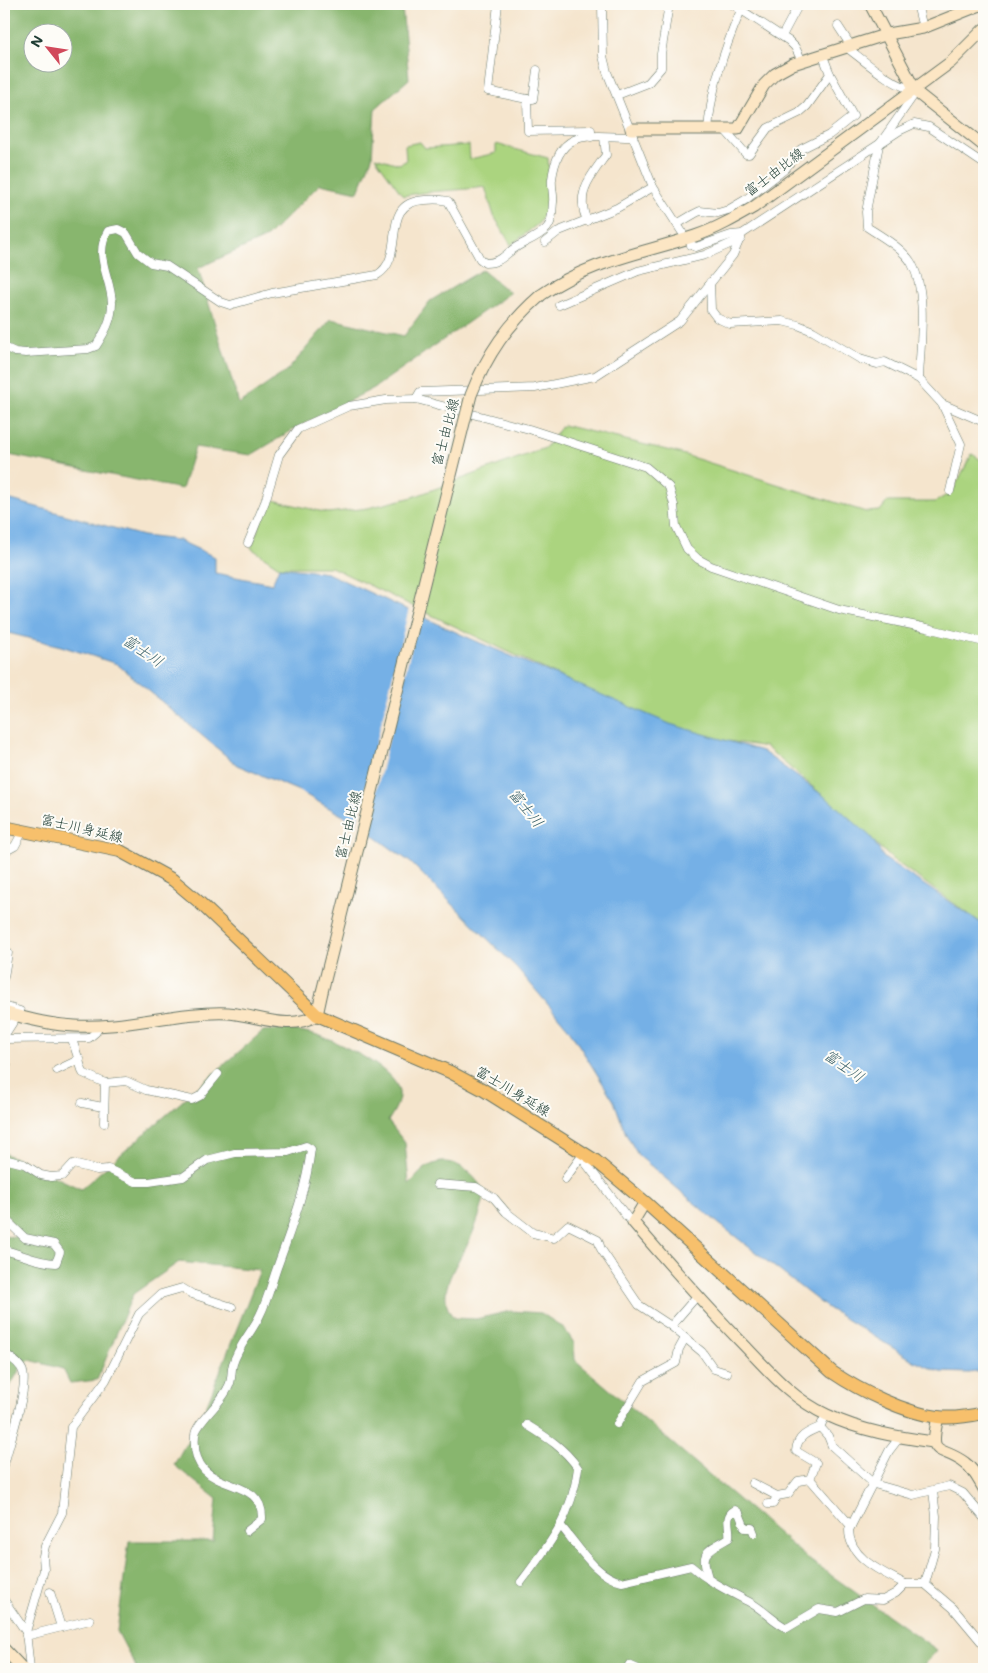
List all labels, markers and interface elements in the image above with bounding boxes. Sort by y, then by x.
north arrow [22,22,72,72]
text: N [25,32,47,51]
street label: 富士由比線 [740,143,807,200]
street label: 富士由比線 [426,396,463,468]
water label: 富士川 [119,629,168,671]
water label: 富士川 [505,784,549,831]
street label: 富士由比線 [330,789,365,861]
street label: 富士川身延線 [39,809,125,846]
water label: 富士川 [820,1044,869,1086]
street label: 富士川身延線 [472,1061,554,1120]

